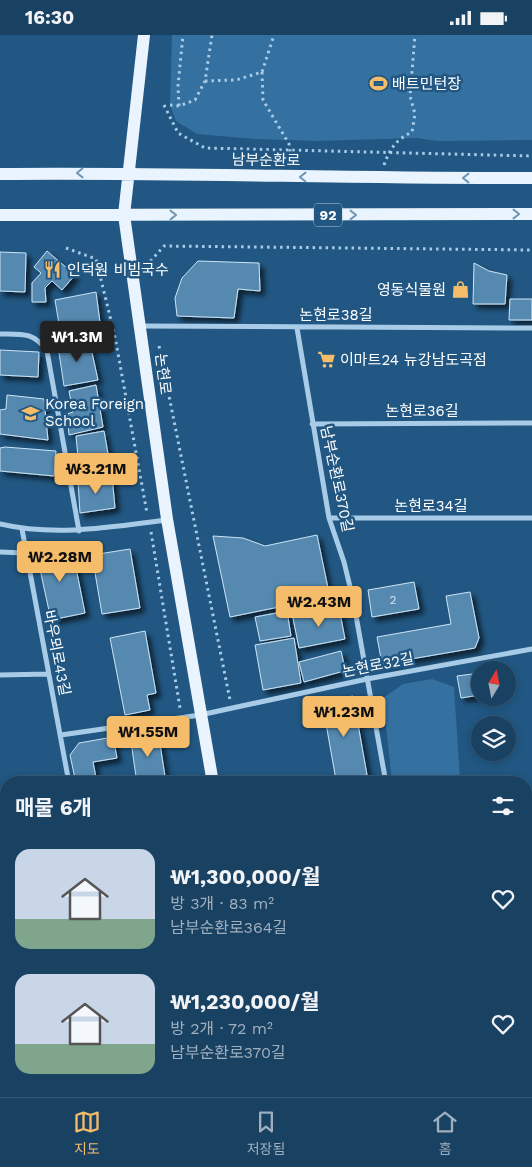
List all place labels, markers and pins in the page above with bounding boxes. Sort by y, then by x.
sports icon: 배트민턴장 [368,74,388,94]
place label: 배트민턴장 [392,75,461,93]
restaurant icon: 인덕원 비빔국수 [43,260,63,280]
place label: 인덕원 비빔국수 [67,261,169,279]
shop icon: 영동식물원 [450,280,470,300]
place label: 영동식물원 [377,281,446,299]
pin: ₩1.3M [42,321,112,363]
supermarket icon: 이마트24 뉴강남도곡점 [316,350,336,370]
place label: 이마트24 뉴강남도곡점 [340,351,487,369]
place label: Korea Foreign School [45,395,144,430]
school or university icon: Korea Foreign School [21,403,41,423]
pin: ₩3.21M [55,453,137,495]
pin: ₩2.28M [19,541,101,583]
pin: ₩2.43M [278,585,360,628]
pin: ₩1.23M [303,695,385,738]
pin: ₩1.55M [107,715,189,758]

